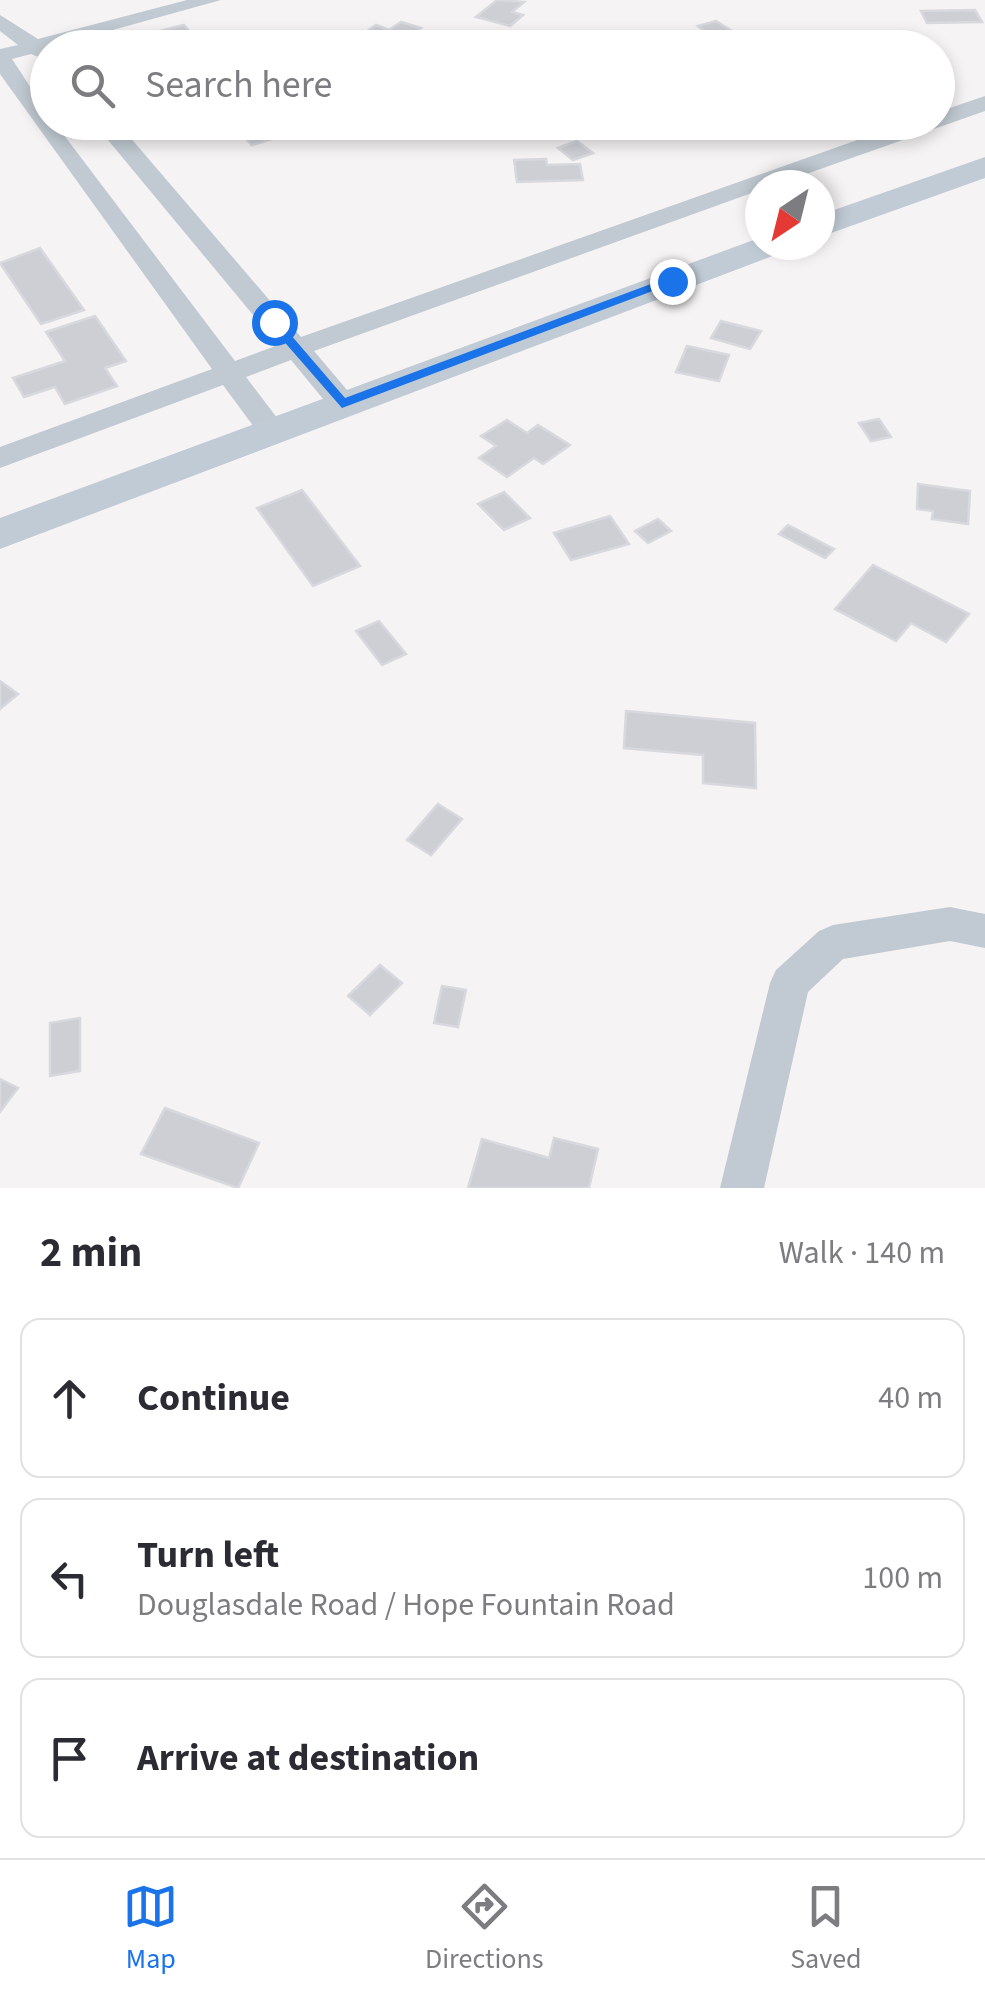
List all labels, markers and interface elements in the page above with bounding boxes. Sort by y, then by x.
search box [30,30,955,140]
icon: search [65,58,120,113]
text: Search here [145,58,332,112]
north arrow [745,170,835,260]
route end [650,259,696,305]
route start [252,300,298,346]
text: 2 min [40,1223,142,1283]
text: Walk · 140 m [779,1230,945,1276]
icon: ahead [42,1371,97,1426]
text: Continue [137,1371,290,1425]
text: 40 m [878,1375,943,1421]
text: Turn left [137,1528,279,1582]
icon: left [42,1551,97,1606]
text: 100 m [862,1555,943,1601]
text: Douglasdale Road / Hope Fountain Road [137,1582,675,1628]
icon: arrive [42,1731,97,1786]
text: Arrive at destination [137,1731,479,1785]
tab: Map [123,1879,178,1979]
tab: Directions [425,1879,544,1979]
tab: Saved [790,1879,862,1979]

